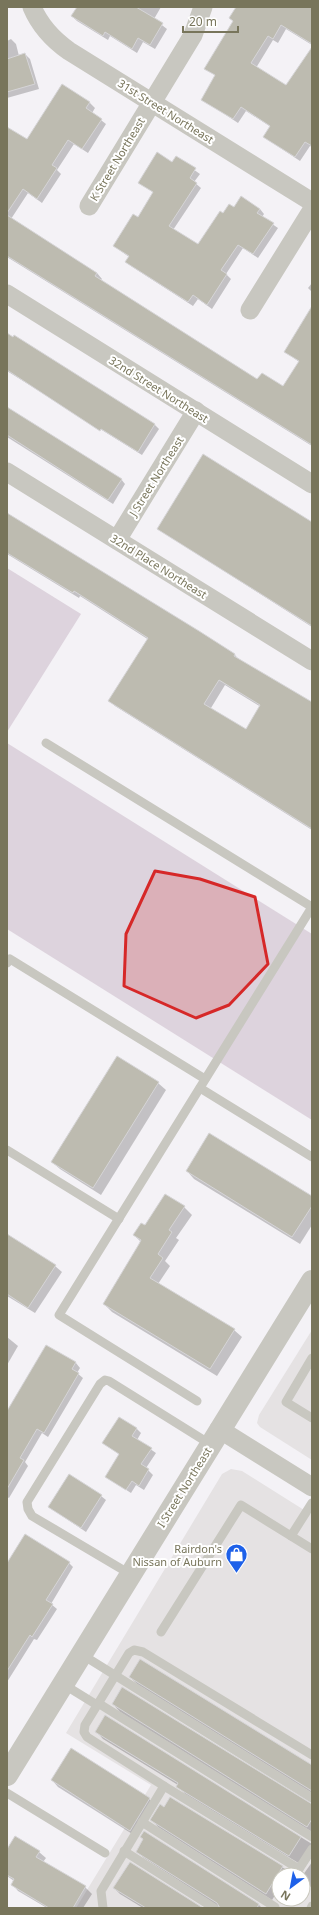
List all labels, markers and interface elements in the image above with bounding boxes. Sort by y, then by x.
scale bar [183,8,238,34]
text: 20 m [189,13,217,30]
street label: 31st Street Northeast [115,75,217,147]
street label: K Street Northeast [86,114,148,204]
street label: 32nd Street Northeast [106,352,212,426]
street label: J Street Northeast [125,433,187,520]
street label: 32nd Place Northeast [108,530,210,602]
street label: I Street Northeast [153,1444,215,1530]
place label: Rairdon's Nissan of Auburn [132,1541,222,1569]
shop icon: Rairdon's Nissan of Auburn [224,1541,250,1574]
north arrow [271,1867,311,1907]
text: N [278,1887,293,1905]

